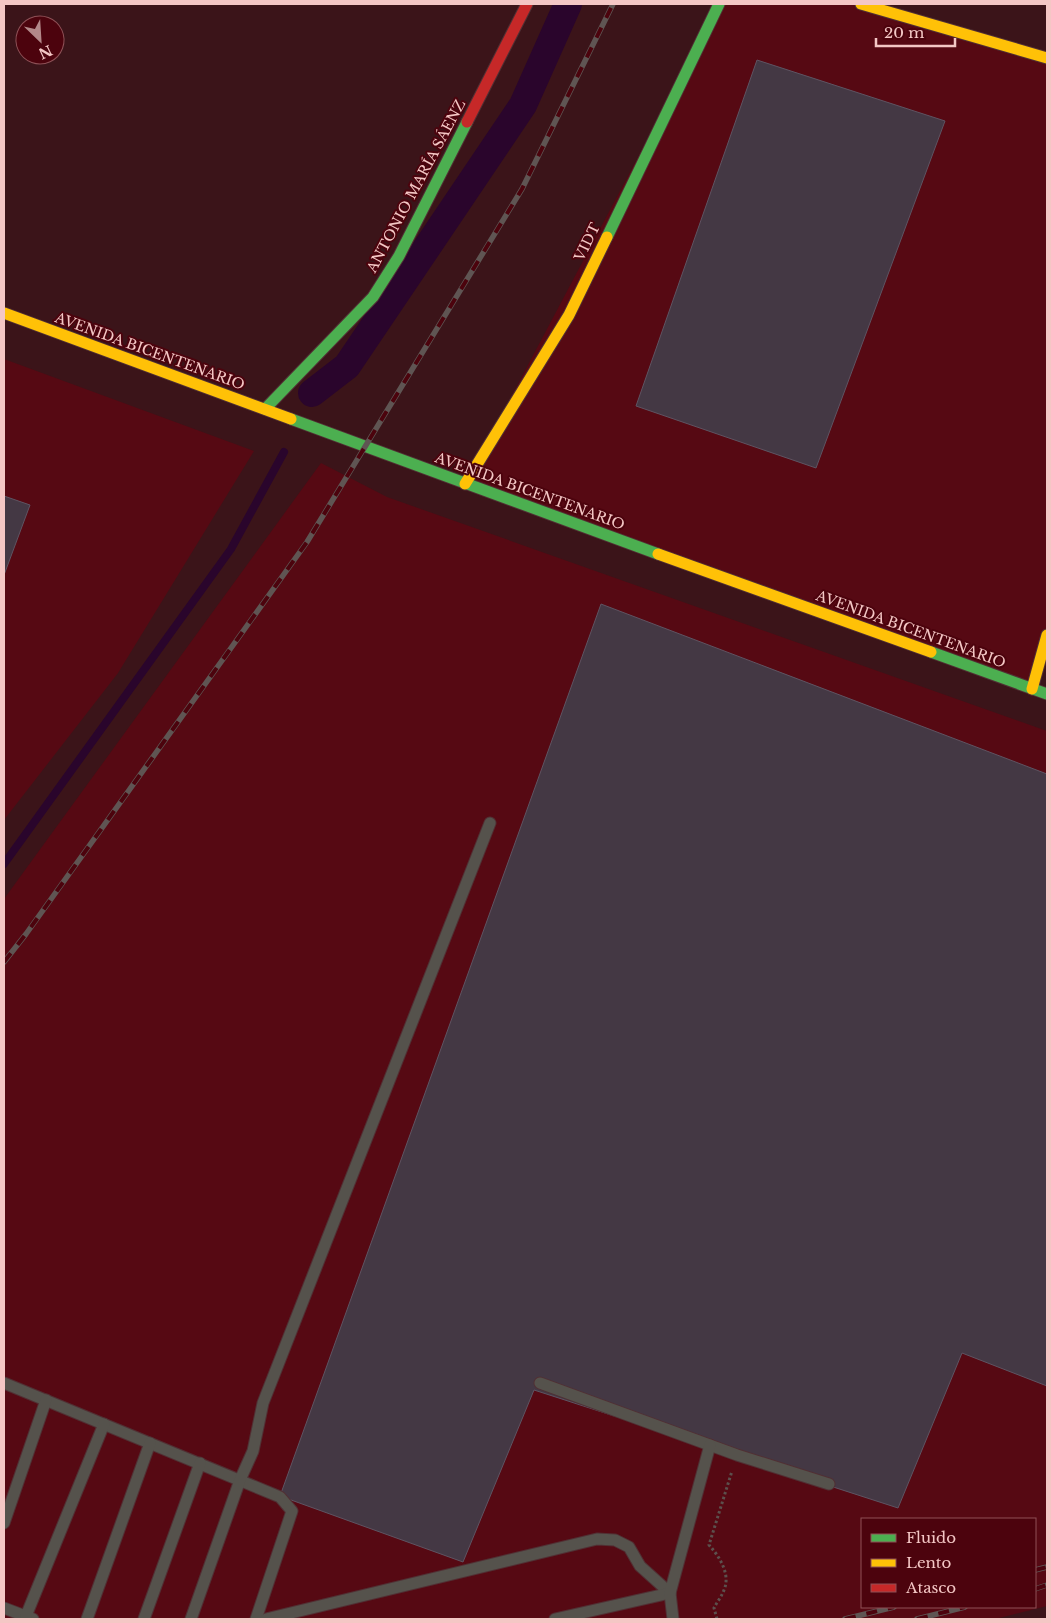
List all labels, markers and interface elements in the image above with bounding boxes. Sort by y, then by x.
north arrow [15,15,65,65]
scale bar [876,15,955,47]
text: 20 m [884,23,924,42]
text: N [36,41,55,63]
street label: ANTONIO MARÍA SÁENZ [362,96,469,277]
street label: VIDT [570,220,604,265]
street label: AVENIDA BICENTENARIO [52,308,247,394]
street label: AVENIDA BICENTENARIO [432,448,627,534]
street label: AVENIDA BICENTENARIO [813,586,1008,672]
legend [861,1518,1036,1608]
text: Fluido [906,1528,956,1547]
text: Lento [906,1553,952,1572]
text: Atasco [905,1578,956,1597]

